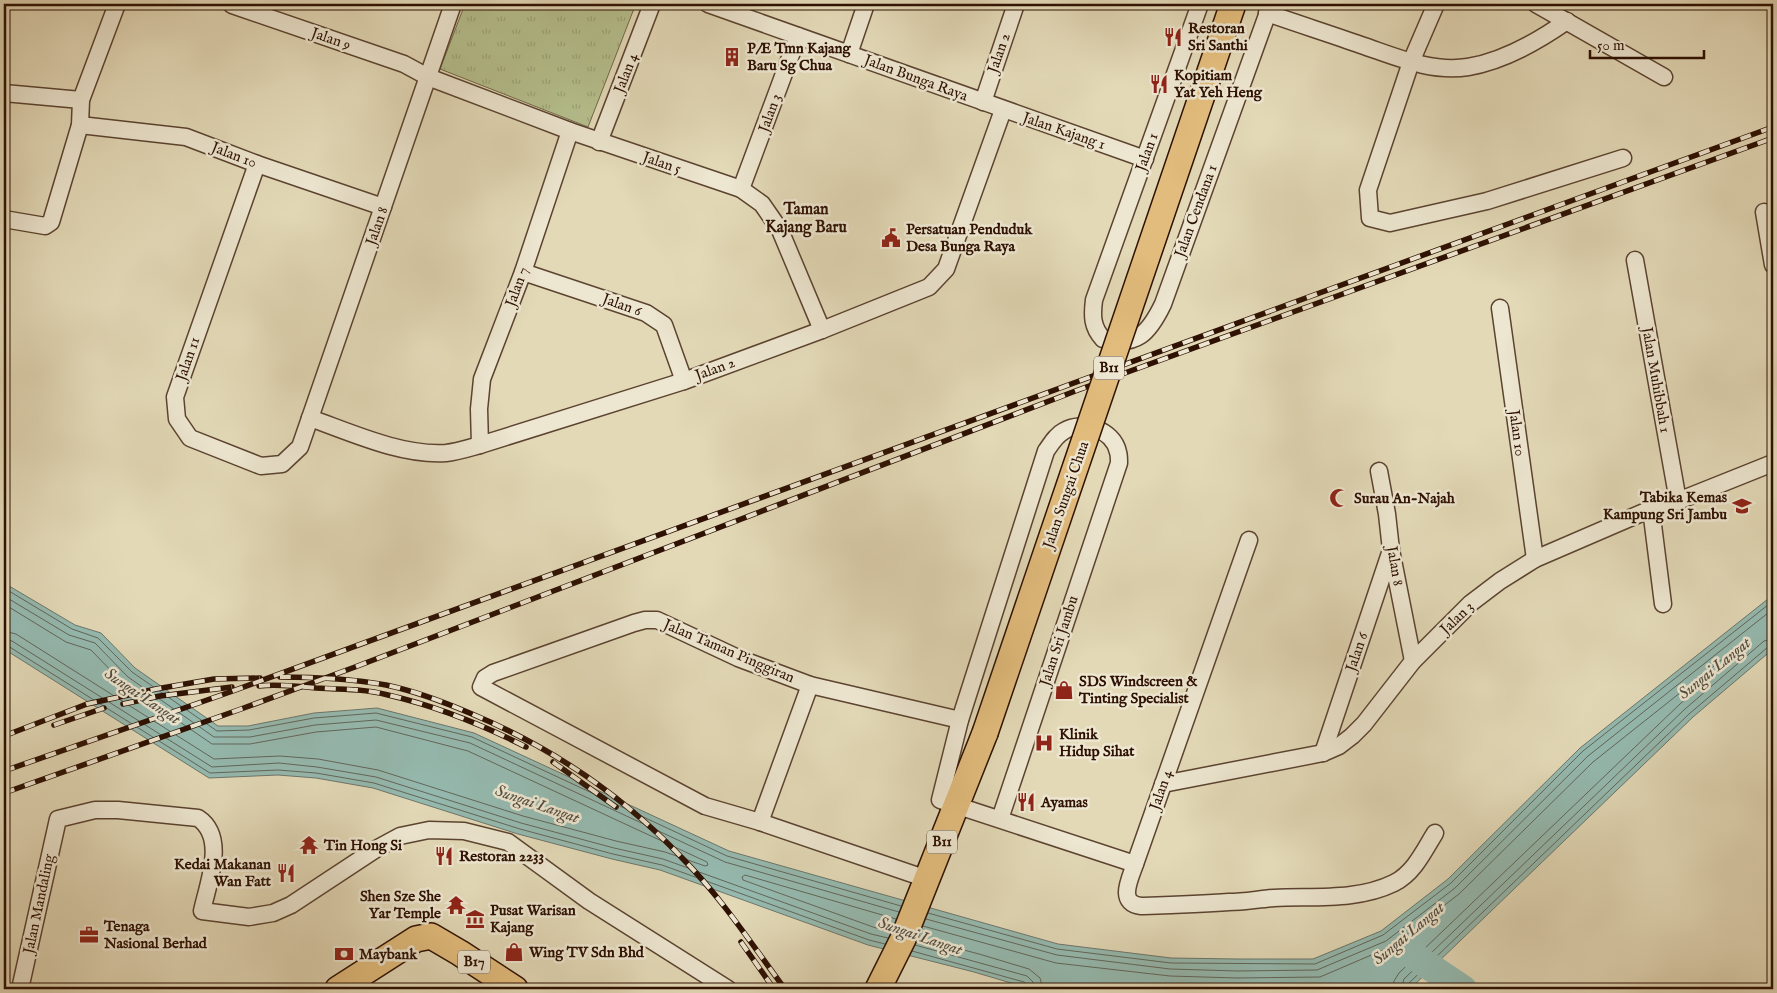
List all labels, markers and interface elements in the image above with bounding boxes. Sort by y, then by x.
place label: Restoran Sri Santhi [1188,19,1248,55]
street label: Jalan 9 [307,23,353,55]
restaurant icon: Restoran Sri Santhi [1162,26,1184,48]
scale bar [1590,28,1703,60]
street label: Jalan 2 [983,30,1015,77]
text: 50 m [1597,36,1625,55]
place label: P/E Tmn Kajang Baru Sg Chua [747,39,851,75]
building icon: P/E Tmn Kajang Baru Sg Chua [721,46,743,68]
street label: Jalan 4 [609,50,643,98]
street label: Jalan Bunga Raya [860,50,971,106]
place label: Kopitiam Yat Yeh Heng [1174,66,1263,102]
restaurant icon: Kopitiam Yat Yeh Heng [1148,73,1170,95]
street label: Jalan 3 [754,91,786,137]
street label: Jalan Kajang 1 [1018,107,1108,154]
street label: Jalan 1 [1131,130,1163,176]
street label: Jalan 10 [207,137,259,172]
street label: Jalan 5 [638,147,684,179]
street label: Jalan Cendana 1 [1170,162,1222,262]
district label: Taman Kajang Baru [765,200,847,238]
street label: Jalan 8 [361,204,393,250]
place label: Persatuan Penduduk Desa Bunga Raya [906,220,1033,256]
public building icon: Persatuan Penduduk Desa Bunga Raya [880,227,902,249]
street label: Jalan 7 [500,264,533,311]
street label: Jalan 6 [598,288,645,321]
street label: Jalan Muhibbah 1 [1637,324,1675,434]
street label: Jalan 11 [171,335,204,385]
street label: Jalan 2 [691,353,738,386]
road number: B11 [1094,356,1124,379]
street label: Jalan 10 [1504,406,1530,458]
street label: Jalan Sungai Chua [1038,438,1093,553]
mosque icon: Surau An-Najah [1328,487,1350,509]
place label: Tabika Kemas Kampung Sri Jambu [1603,488,1728,524]
place label: Surau An-Najah [1354,489,1456,508]
school or university icon: Tabika Kemas Kampung Sri Jambu [1731,495,1753,517]
street label: Jalan 8 [1382,543,1408,587]
street label: Jalan Sri Jambu [1035,593,1083,691]
street label: Jalan 3 [1435,597,1478,640]
street label: Jalan Taman Pinggiran [659,614,797,687]
street label: Jalan 6 [1341,629,1373,676]
water label: Sungai Langat [1675,633,1756,704]
water label: Sungai Langat [100,664,185,730]
place label: SDS Windscreen & Tinting Specialist [1078,672,1198,708]
shop icon: SDS Windscreen & Tinting Specialist [1053,679,1075,701]
place label: Klinik Hidup Sihat [1059,725,1135,761]
hospital icon: Klinik Hidup Sihat [1033,732,1055,754]
street label: Jalan 4 [1145,767,1177,815]
water label: Sungai Langat [492,781,582,829]
restaurant icon: Ayamas [1015,791,1037,813]
place label: Ayamas [1040,793,1089,812]
road number: B11 [927,830,957,854]
temple icon: Tin Hong Si [298,834,320,856]
place label: Tin Hong Si [323,836,402,855]
restaurant icon: Restoran 2233 [433,845,455,867]
place label: Restoran 2233 [459,847,544,866]
street label: Jalan Mandaling [19,852,59,958]
place label: Kedai Makanan Wan Fatt [174,855,272,891]
restaurant icon: Kedai Makanan Wan Fatt [275,862,297,884]
place label: Shen Sze She Yar Temple [360,887,441,923]
temple icon: Shen Sze She Yar Temple [445,894,467,916]
water label: Sungai Langat [1369,898,1450,970]
place label: Pusat Warisan Kajang [490,901,576,937]
museum icon: Pusat Warisan Kajang [464,908,486,930]
water label: Sungai Langat [875,913,965,961]
place label: Tenaga Nasional Berhad [103,917,208,953]
office icon: Tenaga Nasional Berhad [78,924,100,946]
shop icon: Wing TV Sdn Bhd [503,941,525,963]
bank icon: Maybank [333,943,355,965]
place label: Wing TV Sdn Bhd [528,943,645,962]
place label: Maybank [359,945,418,964]
road number: B17 [458,950,490,974]

